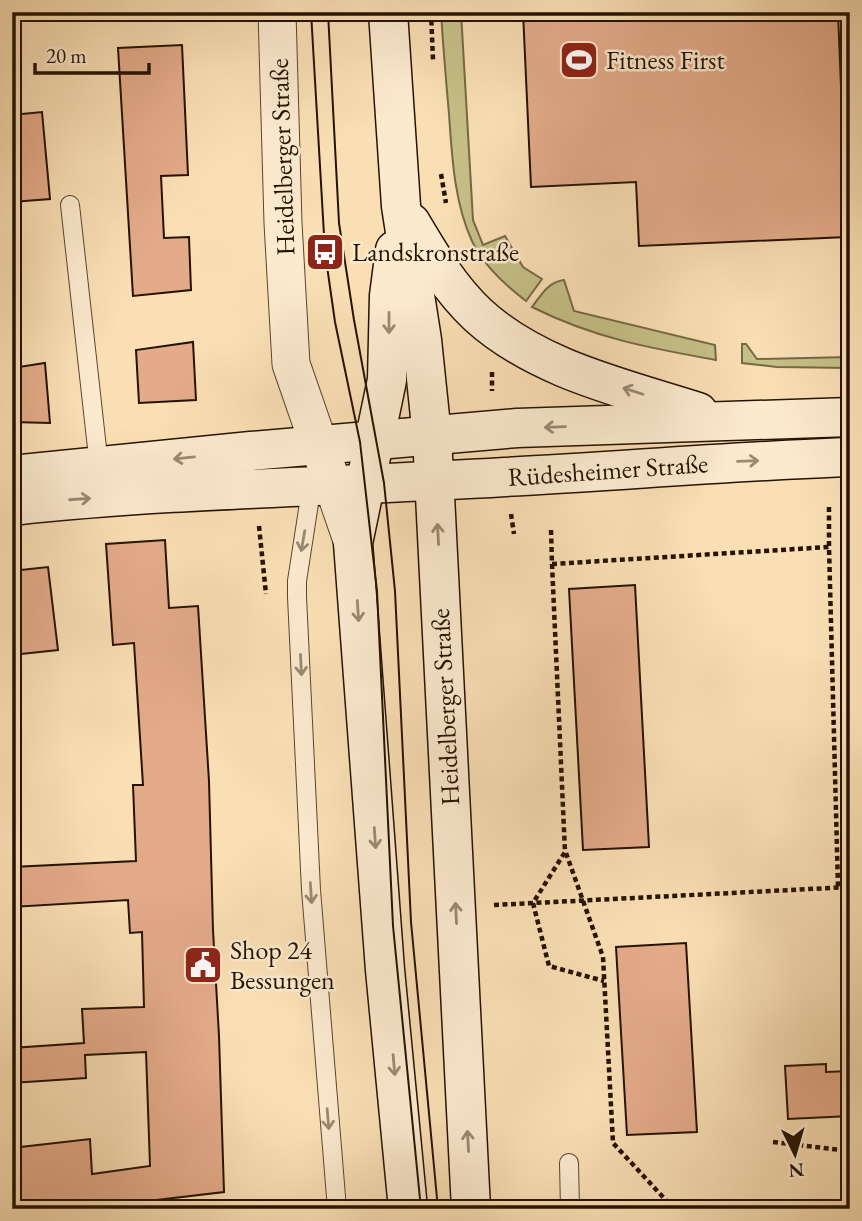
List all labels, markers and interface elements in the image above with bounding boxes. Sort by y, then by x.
scale bar [35,32,149,76]
sports icon: Fitness First [558,39,600,81]
text: 20 m [46,42,87,69]
place label: Fitness First [606,43,725,77]
street label: Heidelberger Straße [262,58,302,256]
bus stop icon: Landskronstraße [304,231,346,273]
place label: Landskronstraße [352,235,519,269]
one-way arrow [382,311,396,334]
one-way arrow [623,384,645,396]
one-way arrow [544,420,567,433]
street label: Rüdesheimer Straße [507,446,709,494]
one-way arrow [173,451,195,464]
one-way arrow [736,454,759,467]
one-way arrow [68,492,91,505]
one-way arrow [431,522,444,545]
one-way arrow [296,529,309,552]
one-way arrow [352,599,365,622]
street label: Heidelberger Straße [423,608,467,806]
one-way arrow [294,654,307,677]
one-way arrow [369,826,382,849]
one-way arrow [305,881,318,904]
one-way arrow [449,902,462,925]
place label: Shop 24 Bessungen [230,933,335,997]
public building icon: Shop 24 Bessungen [182,944,224,986]
one-way arrow [388,1053,401,1075]
one-way arrow [322,1108,335,1130]
north arrow [760,1120,830,1190]
one-way arrow [461,1129,474,1152]
text: N [787,1157,805,1184]

